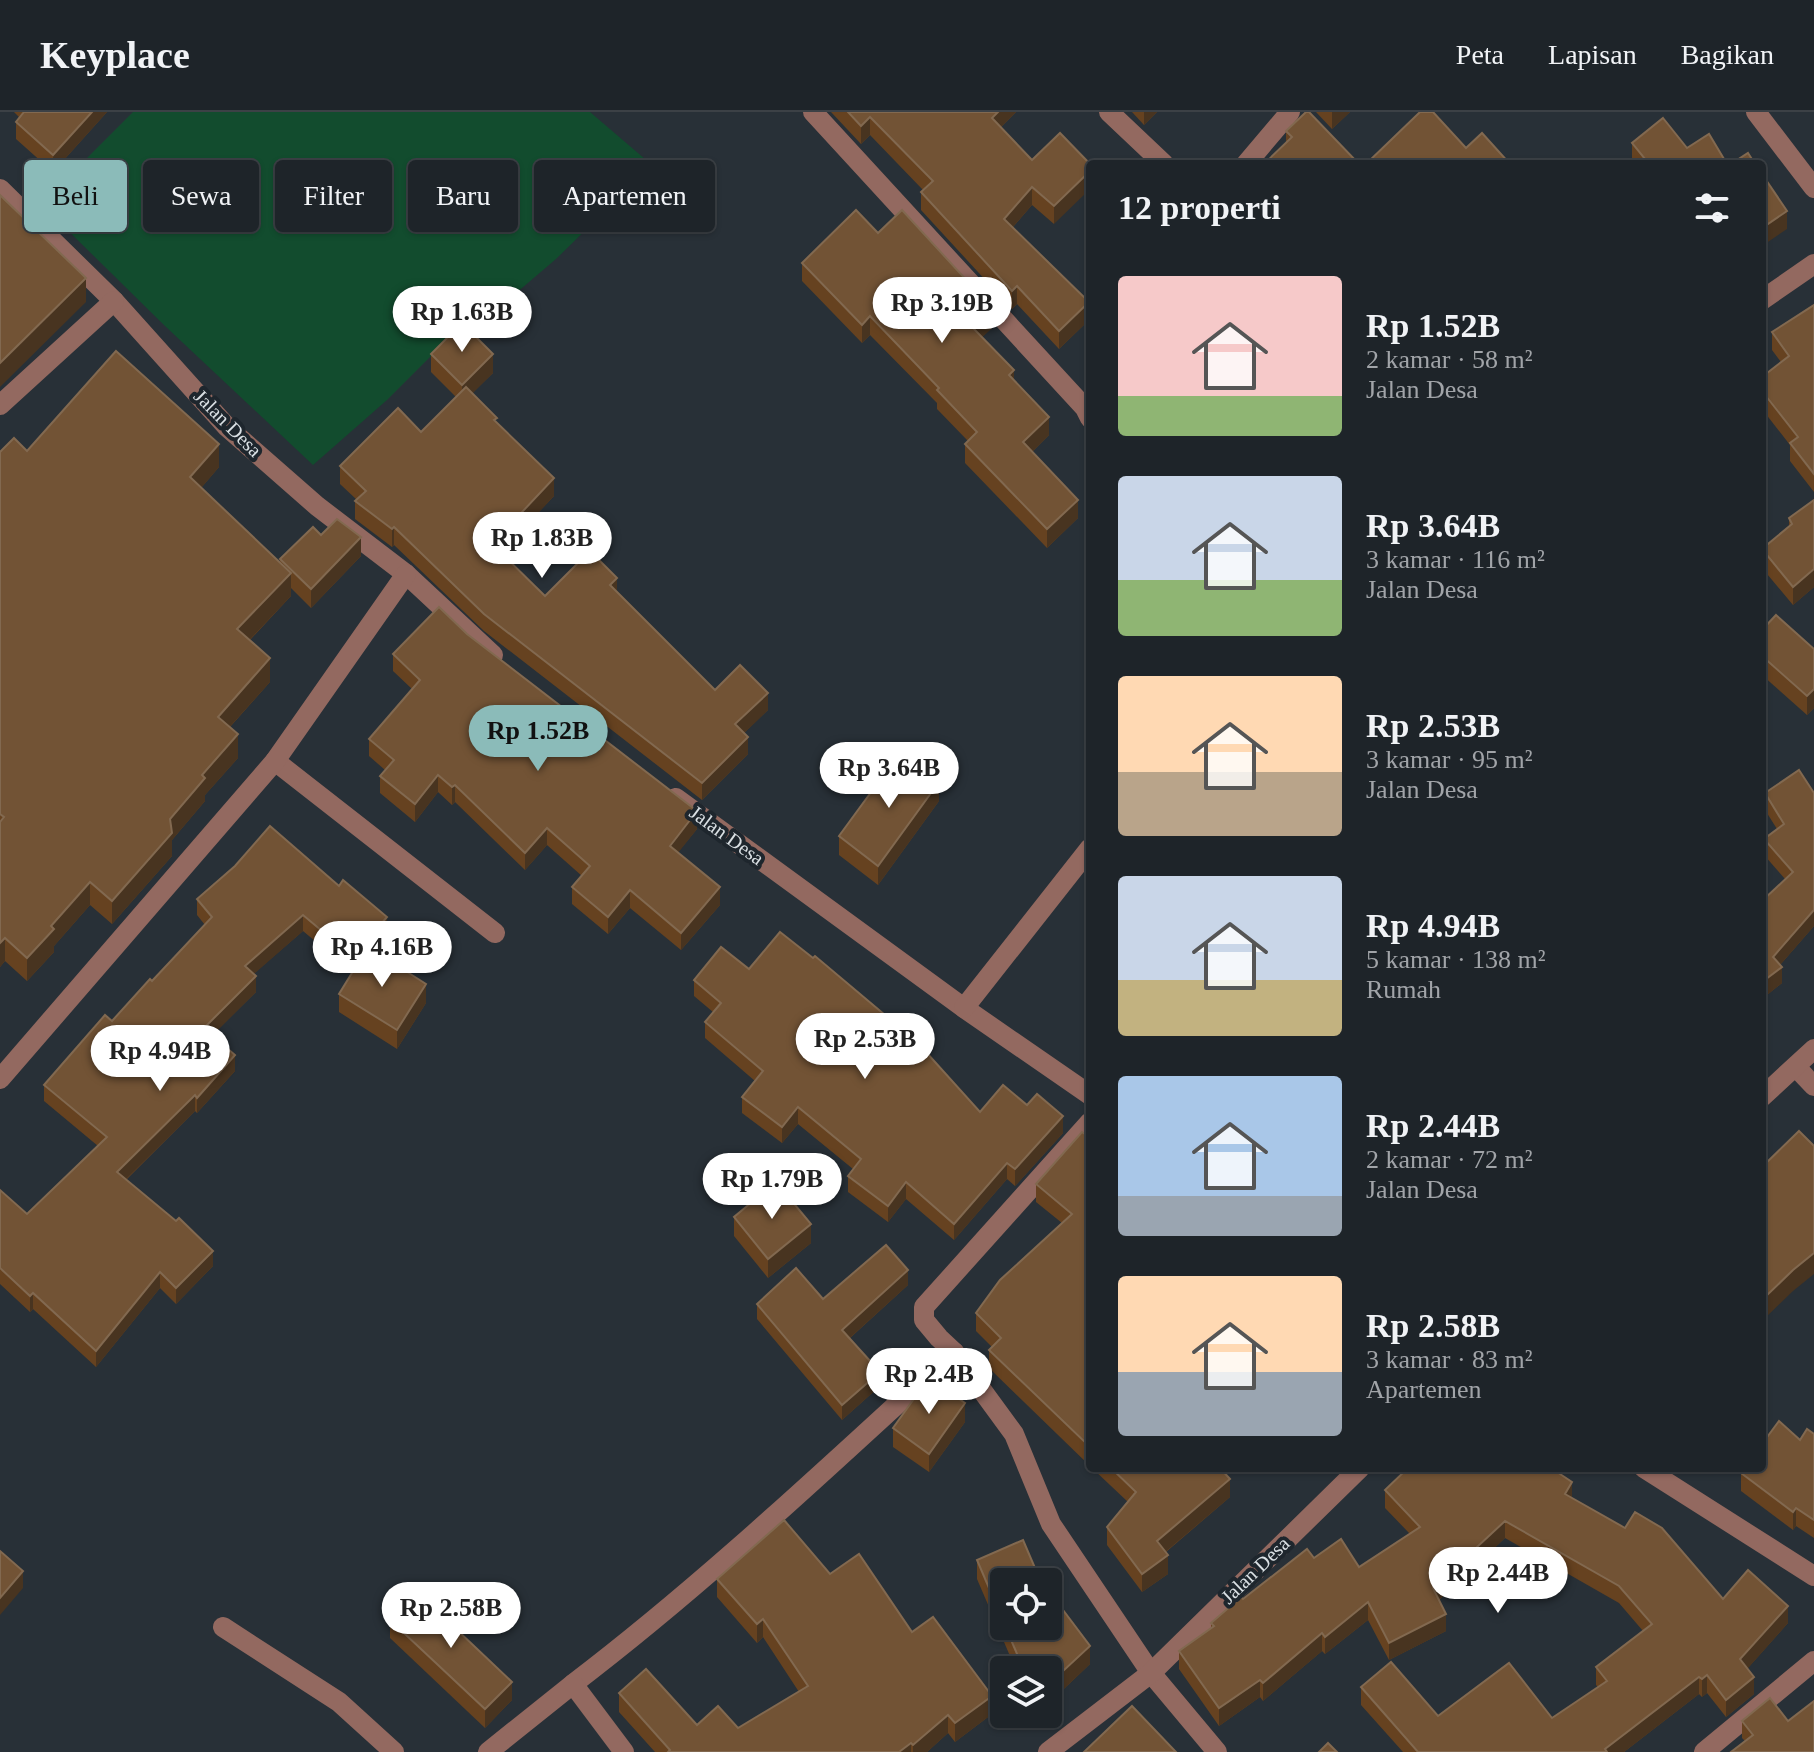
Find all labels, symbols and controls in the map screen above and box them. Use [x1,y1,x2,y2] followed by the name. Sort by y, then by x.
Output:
[40,34,190,76] text: Keyplace
[1456,39,1504,70] text: Peta
[1548,39,1637,70] text: Lapisan
[1681,39,1774,70] text: Bagikan
[24,160,127,232] chip: Beli
[143,160,259,232] chip: Sewa
[275,160,392,232] chip: Filter
[408,160,518,232] chip: Baru
[534,160,715,232] chip: Apartemen
[1690,186,1734,230] icon: filters
[1118,189,1281,226] text: 12 properti
[859,277,1025,345] pin: Rp 3.19B
[379,286,545,354] pin: Rp 1.63B
[891,288,993,317] text: Rp 3.19B
[411,297,513,326] text: Rp 1.63B
[1366,307,1500,344] text: Rp 1.52B
[1182,308,1278,404] icon: home
[1366,345,1533,374] text: 2 kamar · 58 m²
[1366,375,1478,404] text: Jalan Desa
[190,385,266,461] street label: Jalan Desa
[1366,507,1500,544] text: Rp 3.64B
[1182,508,1278,604] icon: home
[459,512,625,580] pin: Rp 1.83B
[491,523,593,552] text: Rp 1.83B
[1366,545,1545,574] text: 3 kamar · 116 m²
[1366,575,1478,604] text: Jalan Desa
[455,705,621,773] pin: Rp 1.52B
[1366,707,1500,744] text: Rp 2.53B
[1182,708,1278,804] icon: home
[487,716,589,745] text: Rp 1.52B
[806,742,972,810] pin: Rp 3.64B
[1366,745,1533,774] text: 3 kamar · 95 m²
[838,753,940,782] text: Rp 3.64B
[1366,775,1478,804] text: Jalan Desa
[686,801,768,869] street label: Jalan Desa
[1366,907,1500,944] text: Rp 4.94B
[1182,908,1278,1004] icon: home
[299,921,465,989] pin: Rp 4.16B
[331,932,433,961] text: Rp 4.16B
[1366,945,1546,974] text: 5 kamar · 138 m²
[1366,975,1441,1004] text: Rumah
[782,1013,948,1081] pin: Rp 2.53B
[814,1024,916,1053] text: Rp 2.53B
[77,1025,243,1093] pin: Rp 4.94B
[109,1036,211,1065] text: Rp 4.94B
[1366,1107,1500,1144] text: Rp 2.44B
[1182,1108,1278,1204] icon: home
[1366,1145,1533,1174] text: 2 kamar · 72 m²
[689,1153,855,1221] pin: Rp 1.79B
[721,1164,823,1193] text: Rp 1.79B
[1366,1175,1478,1204] text: Jalan Desa
[1366,1307,1500,1344] text: Rp 2.58B
[1182,1308,1278,1404] icon: home
[1366,1345,1533,1374] text: 3 kamar · 83 m²
[855,1348,1003,1416] pin: Rp 2.4B
[884,1359,974,1388] text: Rp 2.4B
[1366,1375,1482,1404] text: Apartemen
[1216,1532,1294,1608] street label: Jalan Desa
[1415,1547,1581,1615] pin: Rp 2.44B
[1447,1558,1549,1587] text: Rp 2.44B
[990,1568,1062,1728] map controls
[990,1568,1062,1640] button: locate
[368,1582,534,1650] pin: Rp 2.58B
[400,1593,502,1622] text: Rp 2.58B
[990,1656,1062,1728] button: layers

